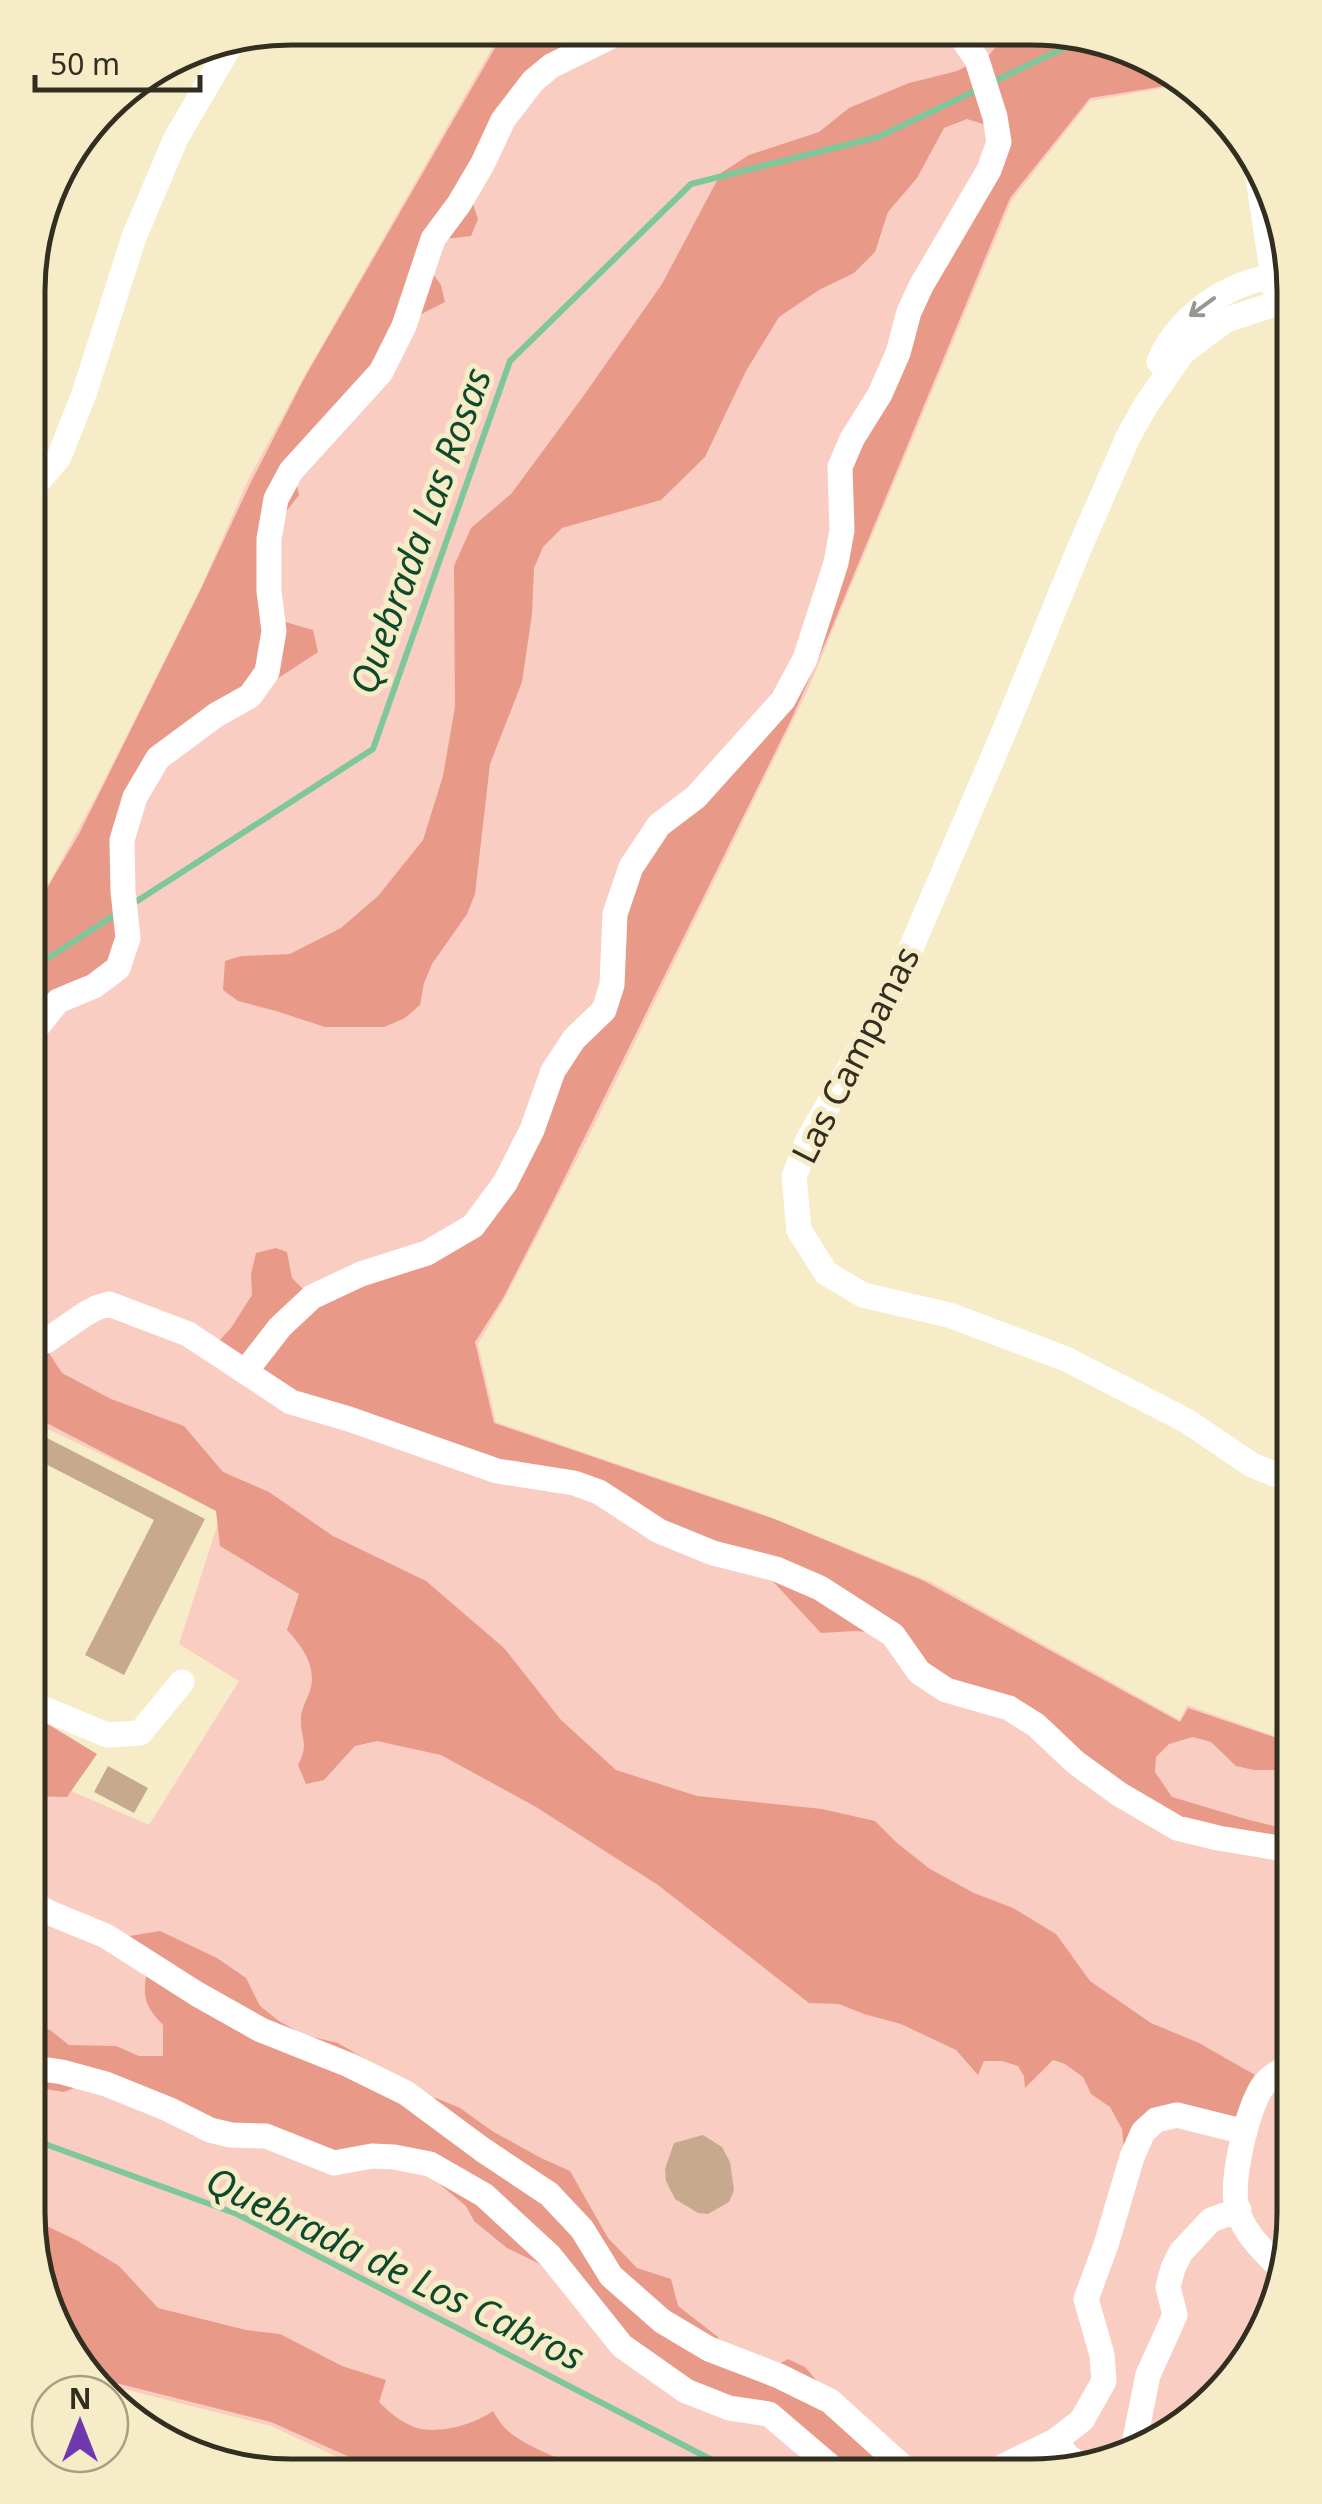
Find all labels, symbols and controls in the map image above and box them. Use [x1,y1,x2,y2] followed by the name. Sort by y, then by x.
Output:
[35,30,200,92] scale bar
[50,43,120,84] text: 50 m
[1189,297,1216,318] one-way arrow
[336,360,502,701] water label: Quebrada Las Rosas
[780,938,930,1171] street label: Las Campanas
[198,2153,594,2381] water label: Quebrada de Los Cabros
[30,2374,130,2474] north arrow
[69,2379,91,2417] text: N

